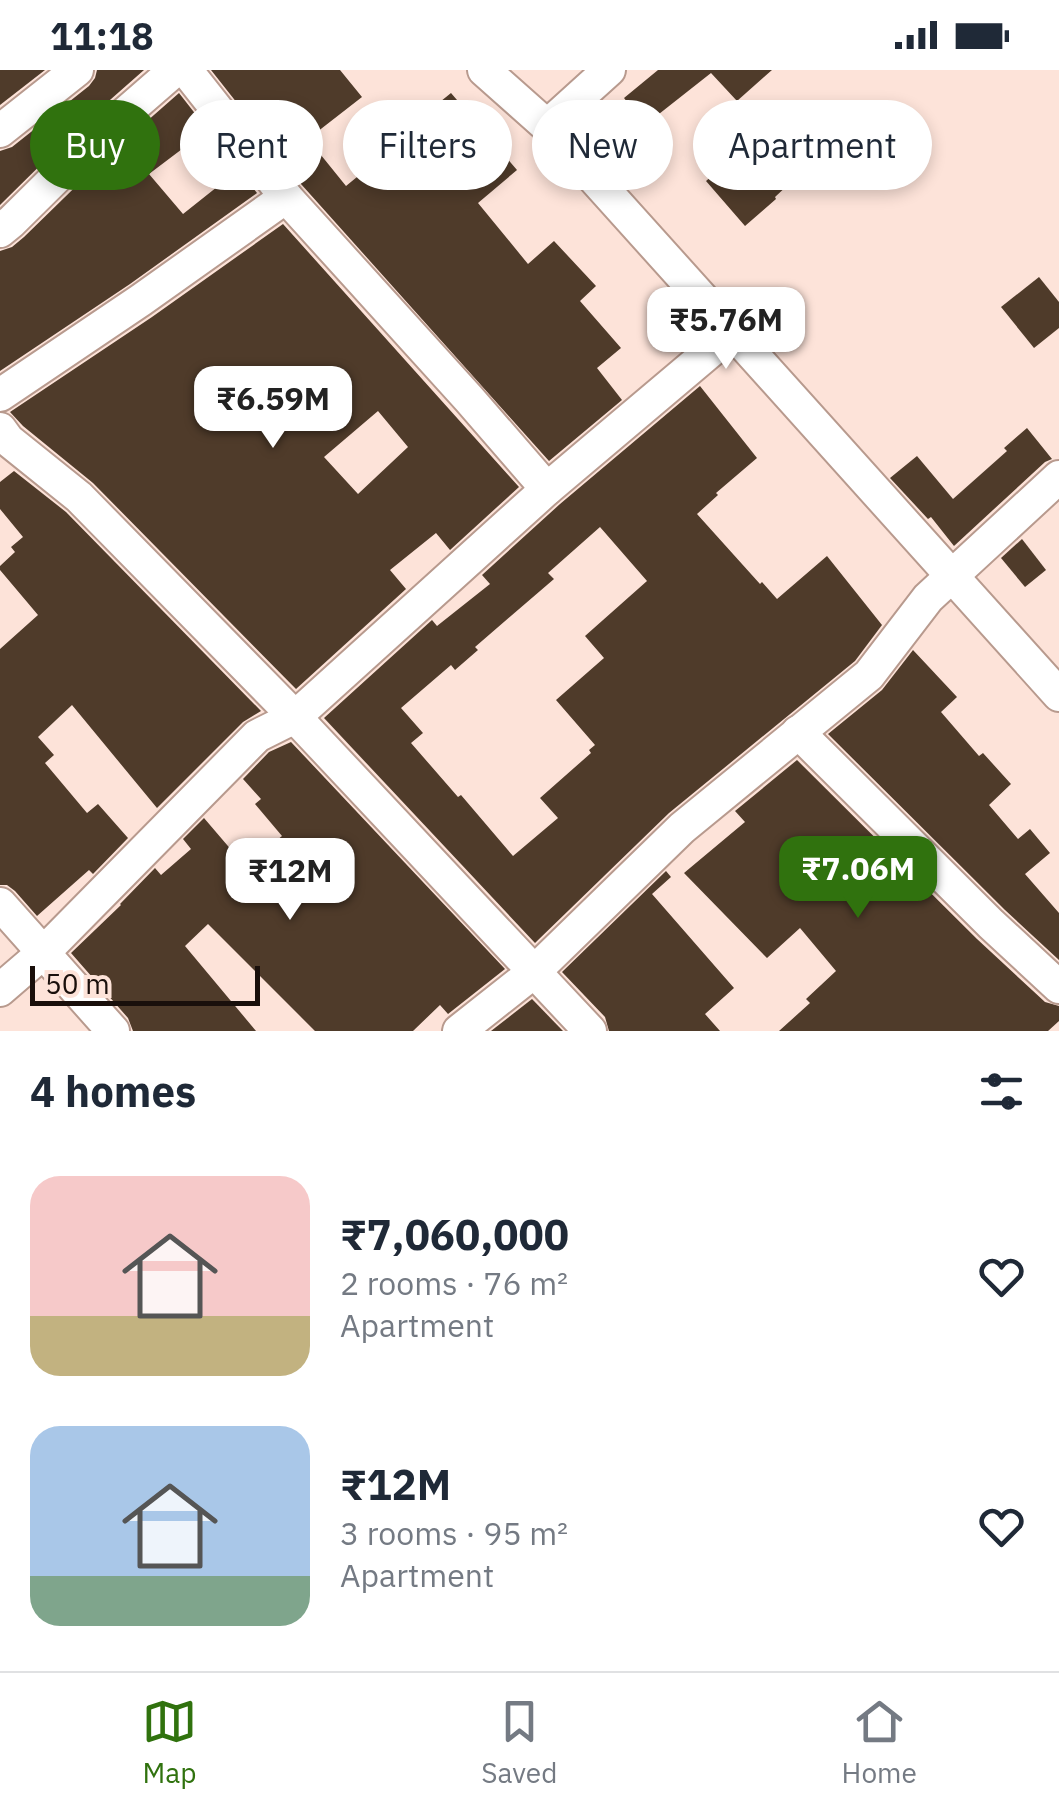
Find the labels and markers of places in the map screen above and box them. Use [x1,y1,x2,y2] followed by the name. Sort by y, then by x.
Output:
[645,287,807,372] pin: ₹5.76M
[192,366,354,451] pin: ₹6.59M
[777,836,939,921] pin: ₹7.06M
[231,838,349,923] pin: ₹12M

